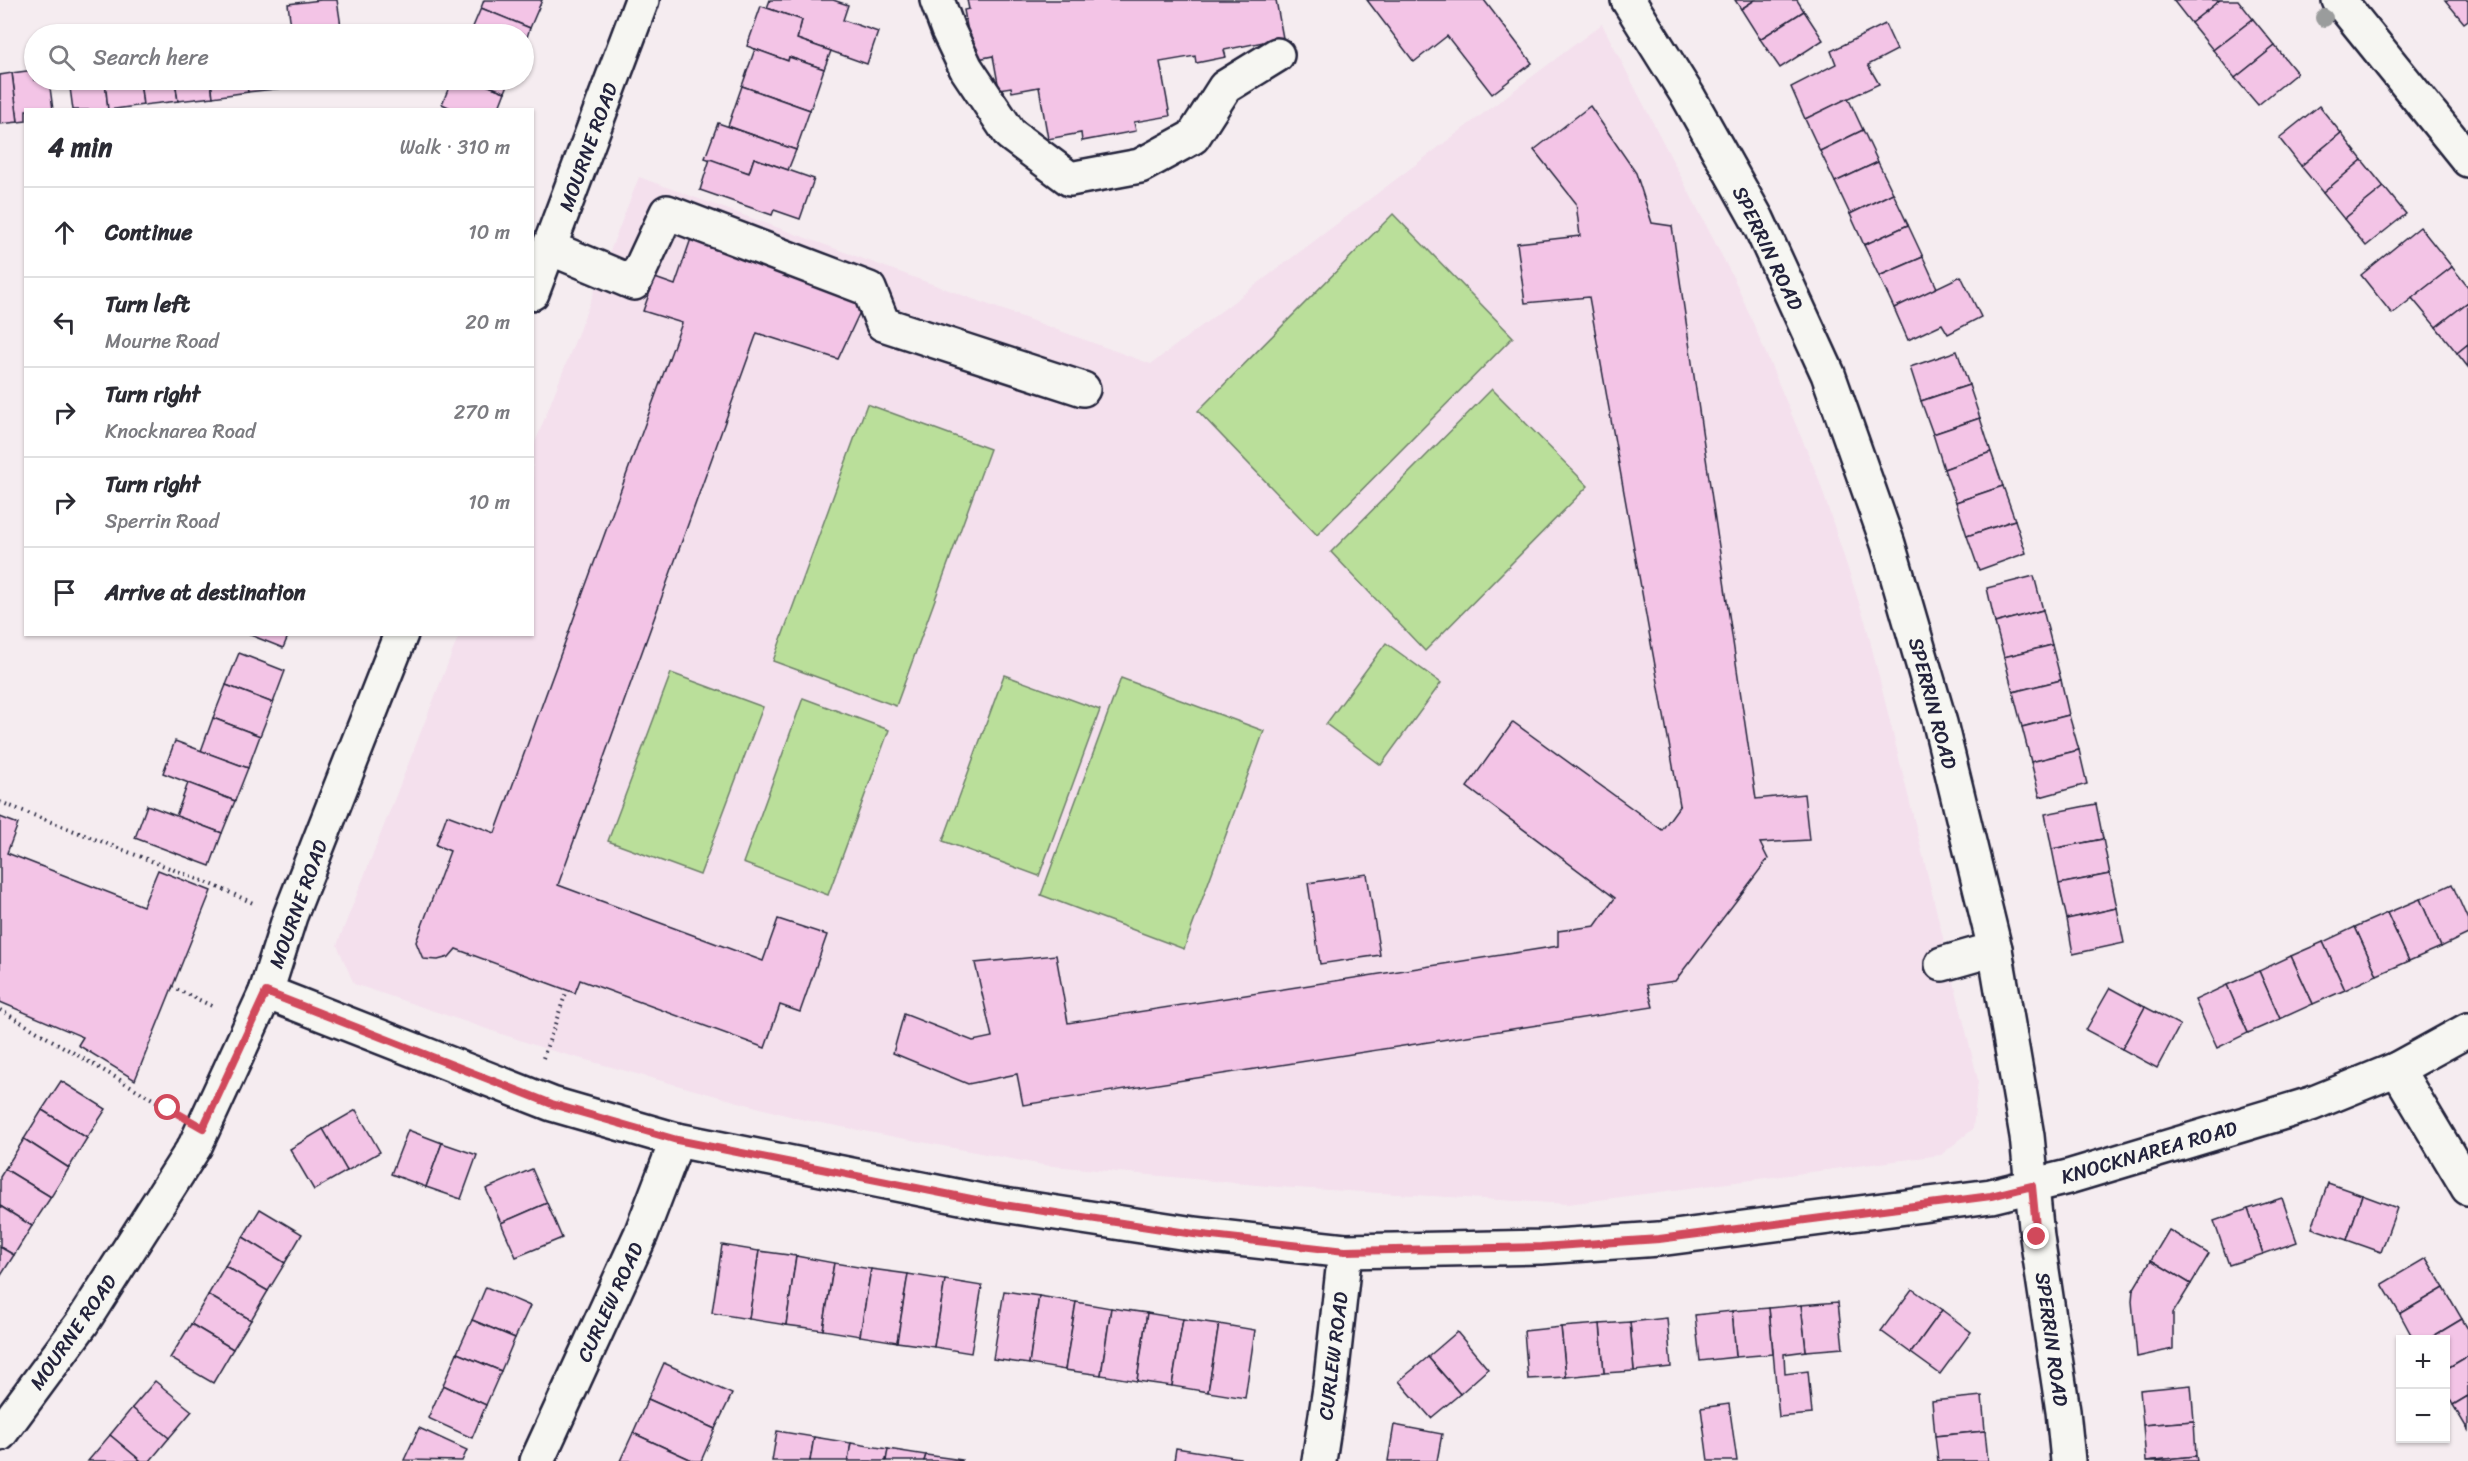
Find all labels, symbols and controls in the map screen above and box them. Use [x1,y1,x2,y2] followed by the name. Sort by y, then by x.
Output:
[24,24,534,90] search box
[93,38,209,77] text: Search here
[45,41,78,74] icon: search
[549,78,628,217] street label: MOURNE ROAD
[48,124,112,170] text: 4 min
[400,130,510,165] text: Walk · 310 m
[1722,180,1813,317] street label: SPERRIN ROAD
[105,213,193,252] text: Continue
[468,215,510,250] text: 10 m
[48,216,81,249] icon: ahead
[105,285,190,324] text: Turn left
[465,305,510,340] text: 20 m
[48,306,81,339] icon: left
[105,324,219,359] text: Mourne Road
[105,375,200,414] text: Turn right
[454,395,510,430] text: 270 m
[48,396,81,429] icon: right
[105,414,255,449] text: Knocknarea Road
[105,465,200,504] text: Turn right
[468,485,510,520] text: 10 m
[48,486,81,519] icon: right
[105,504,219,539] text: Sperrin Road
[105,573,306,612] text: Arrive at destination
[48,576,81,609] icon: arrive
[1898,633,1967,773] street label: SPERRIN ROAD
[259,835,338,974] street label: MOURNE ROAD
[154,1094,180,1120] route start
[2057,1111,2241,1194] street label: KNOCKNAREA ROAD
[2023,1223,2049,1249] route end
[567,1236,654,1368] street label: CURLEW ROAD
[20,1267,126,1398] street label: MOURNE ROAD
[2025,1270,2078,1408] street label: SPERRIN ROAD
[1308,1290,1359,1422] street label: CURLEW ROAD
[2396,1335,2450,1443] map controls
[2396,1335,2450,1389] button: +
[2396,1389,2450,1443] button: −

